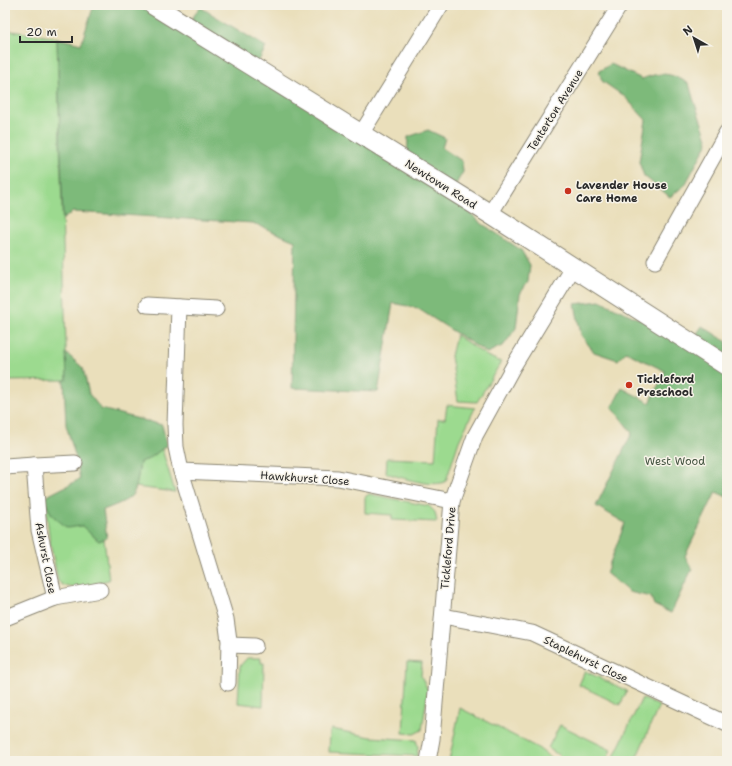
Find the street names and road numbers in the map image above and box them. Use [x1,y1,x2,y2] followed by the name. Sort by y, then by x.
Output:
[524,66,587,154] street label: Tenterton Avenue
[402,156,480,213] street label: Newtown Road
[260,468,350,489] street label: Hawkhurst Close
[437,506,460,590] street label: Tickleford Drive
[31,521,60,595] street label: Ashurst Close
[541,632,631,686] street label: Staplehurst Close

